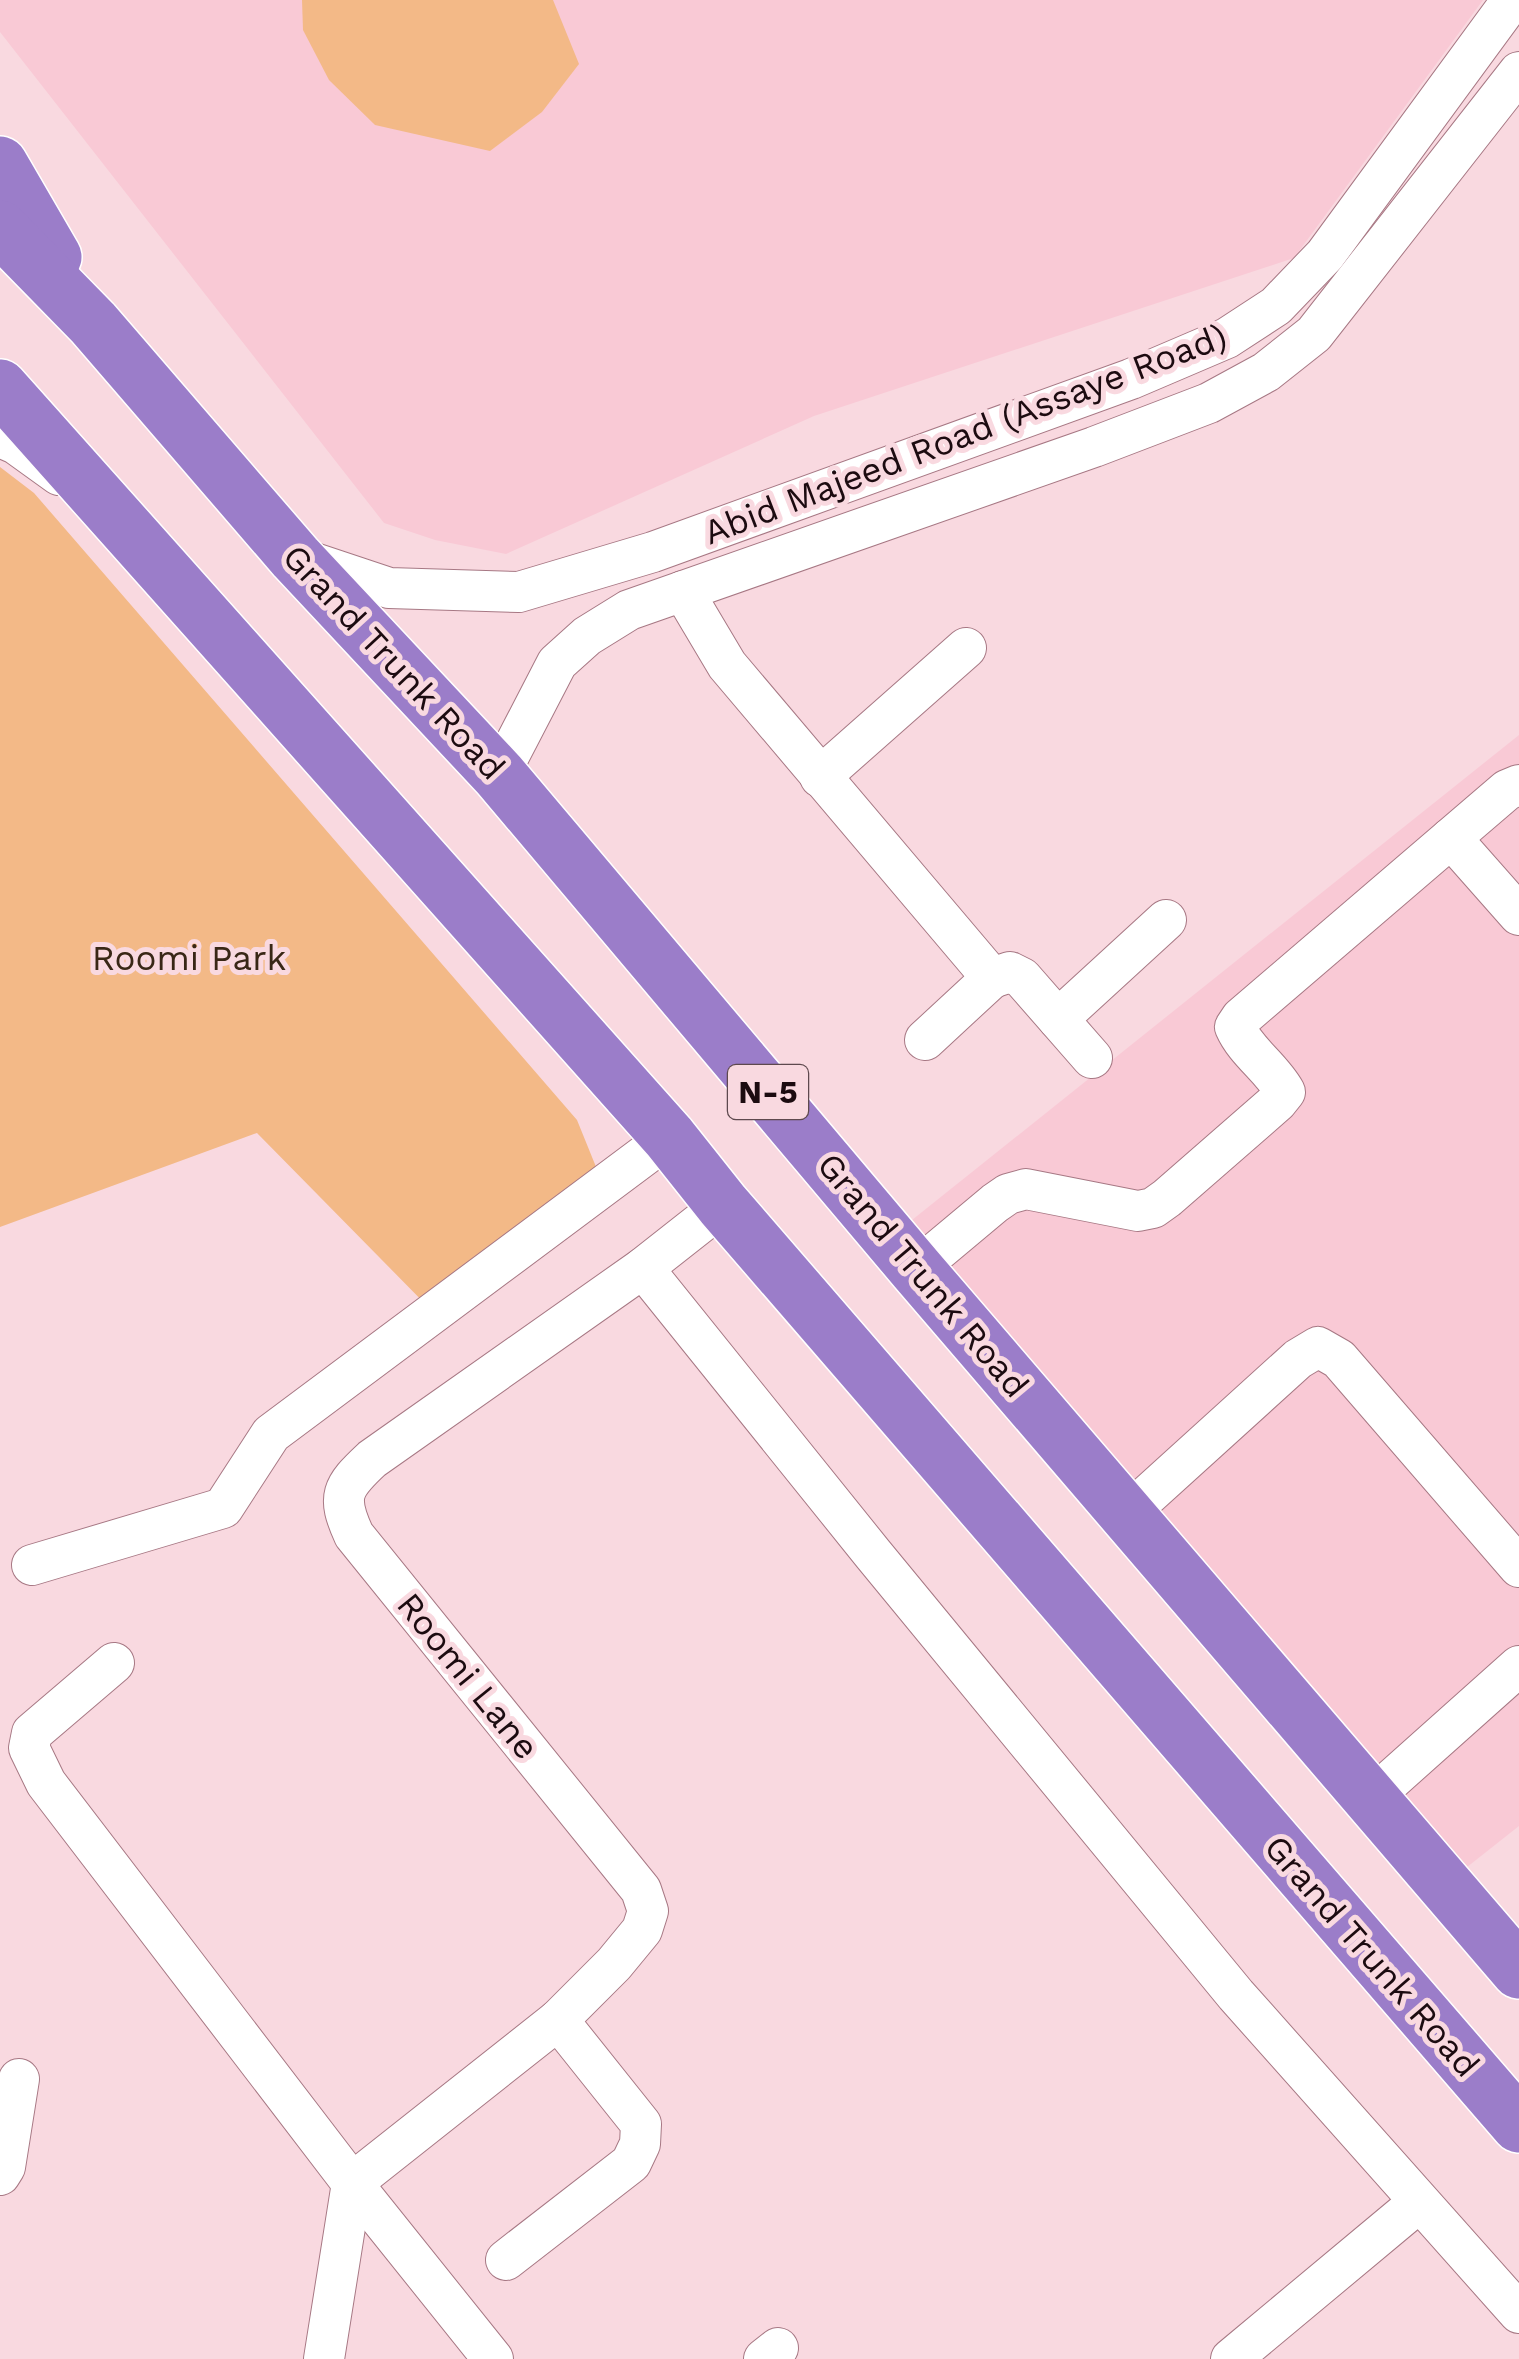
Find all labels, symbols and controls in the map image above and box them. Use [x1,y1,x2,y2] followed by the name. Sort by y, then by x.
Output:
[698,315,1232,553] street label: Abid Majeed Road (Assaye Road)
[274,536,514,788] street label: Grand Trunk Road
[92,937,286,979] park label: Roomi Park
[728,1065,808,1119] road number: N-5
[808,1144,1038,1406] street label: Grand Trunk Road
[388,1584,548,1768] street label: Roomi Lane
[1256,1827,1488,2085] street label: Grand Trunk Road

